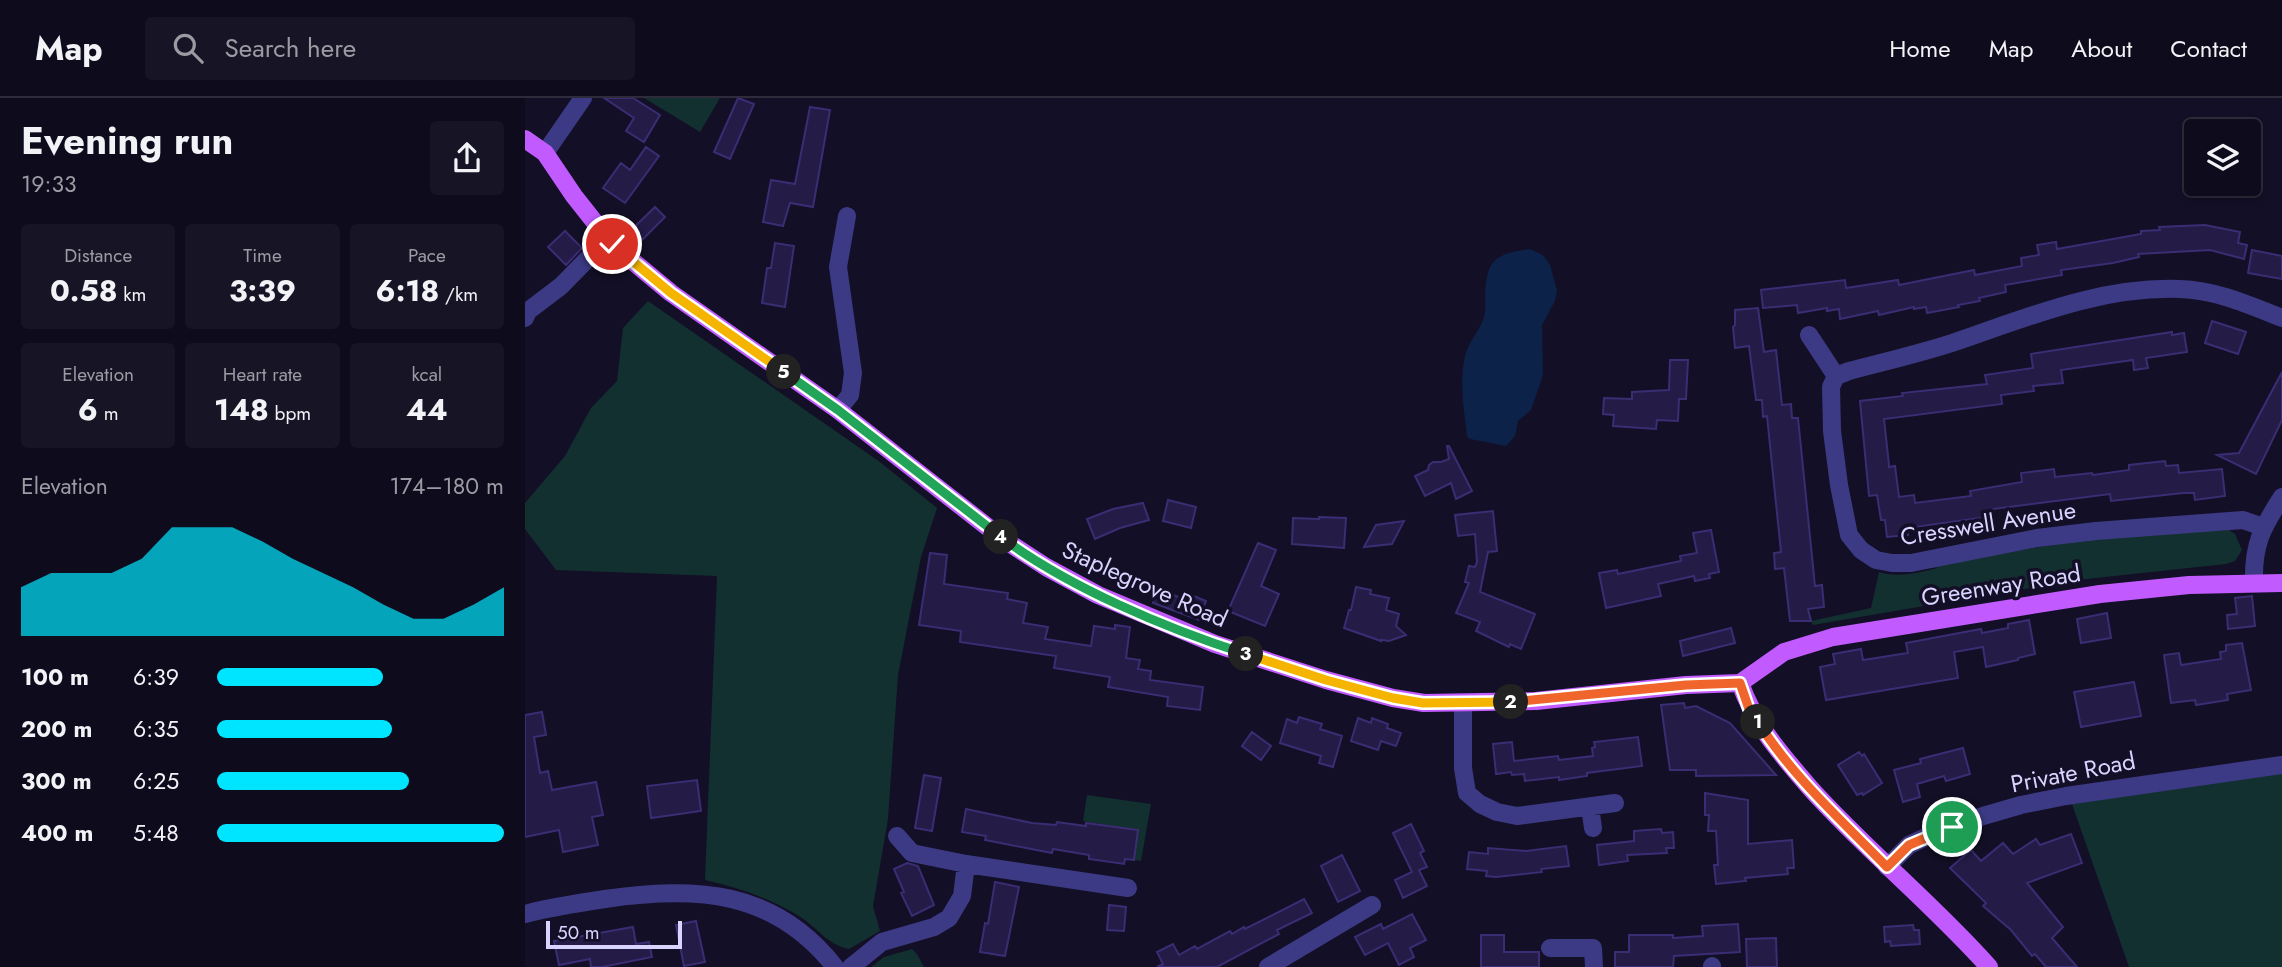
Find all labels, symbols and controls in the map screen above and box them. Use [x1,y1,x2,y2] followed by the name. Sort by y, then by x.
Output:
[145,17,635,80] search box
[35,25,103,72] text: Map
[169,29,207,67] icon: search
[225,29,356,67] text: Search here
[1889,31,1951,66] text: Home
[1989,31,2033,66] text: Map
[2071,31,2132,66] text: About
[2170,31,2247,66] text: Contact
[21,113,233,168] text: Evening run
[2184,119,2261,196] map controls
[2184,119,2261,196] button: layers
[430,121,504,195] button: share
[21,167,77,201] text: 19:33
[582,214,642,274] pin
[593,225,631,263] icon: check
[64,242,132,269] text: Distance
[243,242,282,269] text: Time
[408,242,446,269] text: Pace
[50,269,118,312] text: 0.58
[229,269,296,312] text: 3:39
[376,269,439,312] text: 6:18
[118,281,146,308] text: km
[439,281,478,308] text: /km
[767,354,801,390] pin: 5
[777,358,790,385] text: 5
[62,361,134,388] text: Elevation
[223,361,302,388] text: Heart rate
[411,361,442,388] text: kcal
[78,388,98,431] text: 6
[214,388,269,431] text: 148
[406,388,448,431] text: 44
[98,400,118,427] text: m
[269,400,311,427] text: bpm
[21,469,108,503] text: Elevation
[390,469,504,503] text: 174–180 m
[1898,492,2078,554] street label: Cresswell Avenue
[983,520,1019,555] pin: 4
[994,523,1007,550] text: 4
[1057,532,1233,636] street label: Staplegrove Road
[1919,555,2083,615] street label: Greenway Road
[1229,636,1263,672] pin: 3
[1240,640,1251,667] text: 3
[21,660,89,694] text: 100 m
[133,660,179,694] text: 6:39
[1493,684,1529,720] pin: 2
[1504,688,1517,715] text: 2
[1741,704,1775,740] pin: 1
[1753,708,1762,735] text: 1
[21,712,92,746] text: 200 m
[133,712,179,746] text: 6:35
[2008,743,2138,801] street label: Private Road
[21,764,92,798] text: 300 m
[133,764,179,798] text: 6:25
[1922,797,1982,857] pin
[1933,808,1971,846] icon: arrive
[21,816,93,850] text: 400 m
[133,816,179,850] text: 5:48
[546,918,683,950] scale bar
[557,919,600,946] text: 50 m

